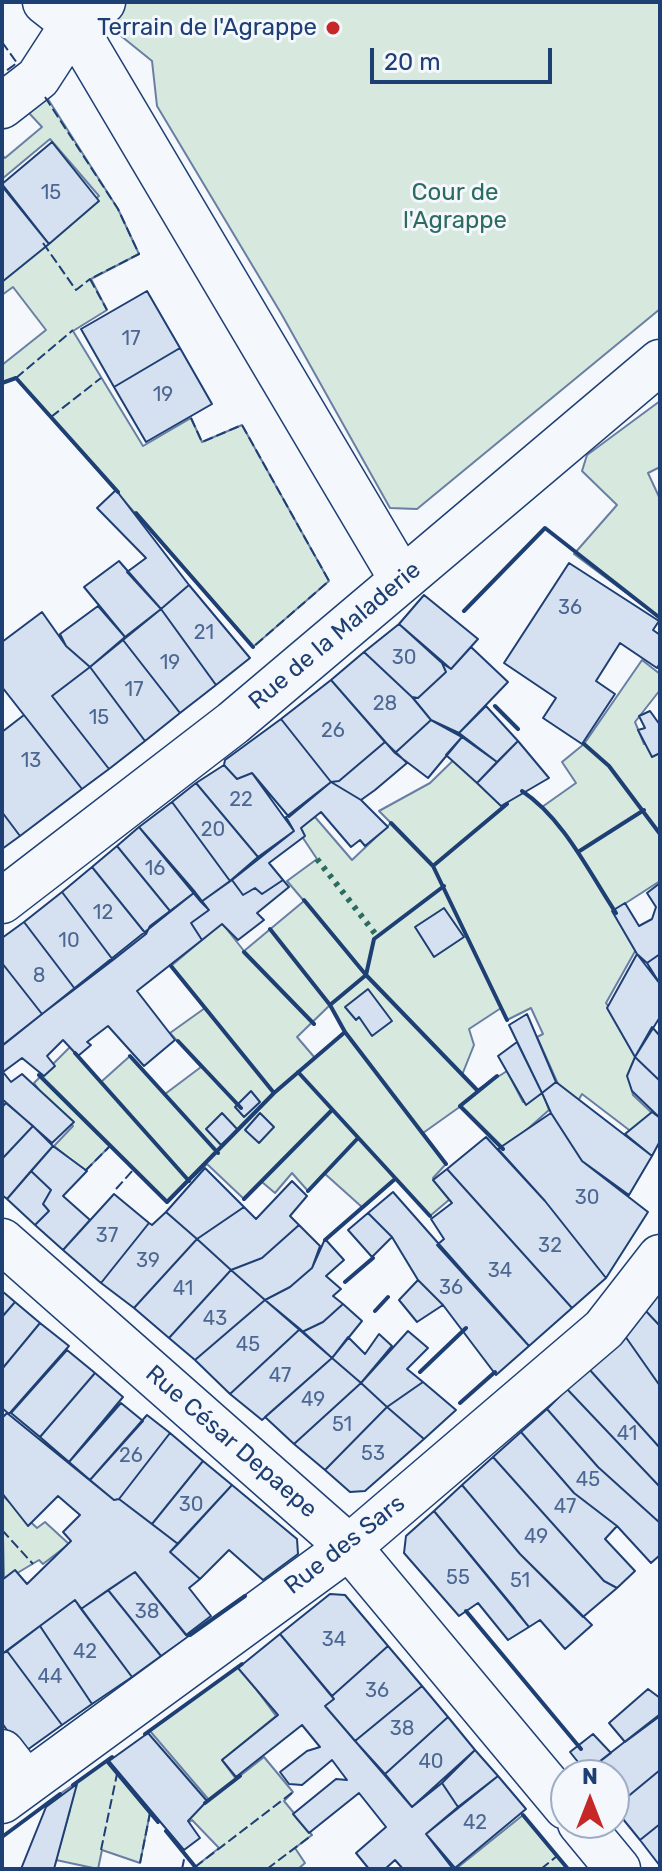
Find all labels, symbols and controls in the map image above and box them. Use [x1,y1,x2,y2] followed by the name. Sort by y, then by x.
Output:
[97,14,317,42] place label: Terrain de l'Agrappe
[324,19,342,37] marker: Terrain de l'Agrappe
[374,32,556,82] scale bar
[384,48,441,76] text: 20 m
[403,179,507,235] park label: Cour de l'Agrappe
[41,181,61,205] house number: 15
[122,327,140,351] house number: 17
[153,383,173,407] house number: 19
[243,556,427,716] street label: Rue de la Maladerie
[558,596,582,620] house number: 36
[194,621,214,645] house number: 21
[392,646,416,670] house number: 30
[160,651,180,675] house number: 19
[125,678,143,702] house number: 17
[373,692,397,716] house number: 28
[89,706,109,730] house number: 15
[321,719,345,743] house number: 26
[21,749,41,773] house number: 13
[229,788,253,812] house number: 22
[201,818,225,842] house number: 20
[145,857,165,881] house number: 16
[93,901,113,925] house number: 12
[58,929,80,953] house number: 10
[33,964,45,988] house number: 8
[575,1186,599,1210] house number: 30
[96,1224,118,1248] house number: 37
[538,1234,562,1258] house number: 32
[136,1249,160,1273] house number: 39
[488,1259,512,1283] house number: 34
[439,1276,463,1300] house number: 36
[173,1277,193,1301] house number: 41
[203,1307,227,1331] house number: 43
[236,1333,260,1357] house number: 45
[139,1360,323,1524] street label: Rue César Depaepe
[269,1364,291,1388] house number: 47
[301,1388,325,1412] house number: 49
[332,1413,352,1437] house number: 51
[617,1422,637,1446] house number: 41
[361,1442,385,1466] house number: 53
[119,1444,143,1468] house number: 26
[576,1468,600,1492] house number: 45
[279,1489,411,1601] street label: Rue des Sars
[179,1493,203,1517] house number: 30
[554,1495,576,1519] house number: 47
[524,1525,548,1549] house number: 49
[446,1566,470,1590] house number: 55
[510,1569,530,1593] house number: 51
[135,1600,159,1624] house number: 38
[322,1628,346,1652] house number: 34
[73,1640,97,1664] house number: 42
[38,1665,62,1689] house number: 44
[365,1679,389,1703] house number: 36
[390,1717,414,1741] house number: 38
[418,1750,444,1774] house number: 40
[550,1759,630,1839] north arrow
[582,1763,598,1790] text: N
[463,1811,487,1835] house number: 42

